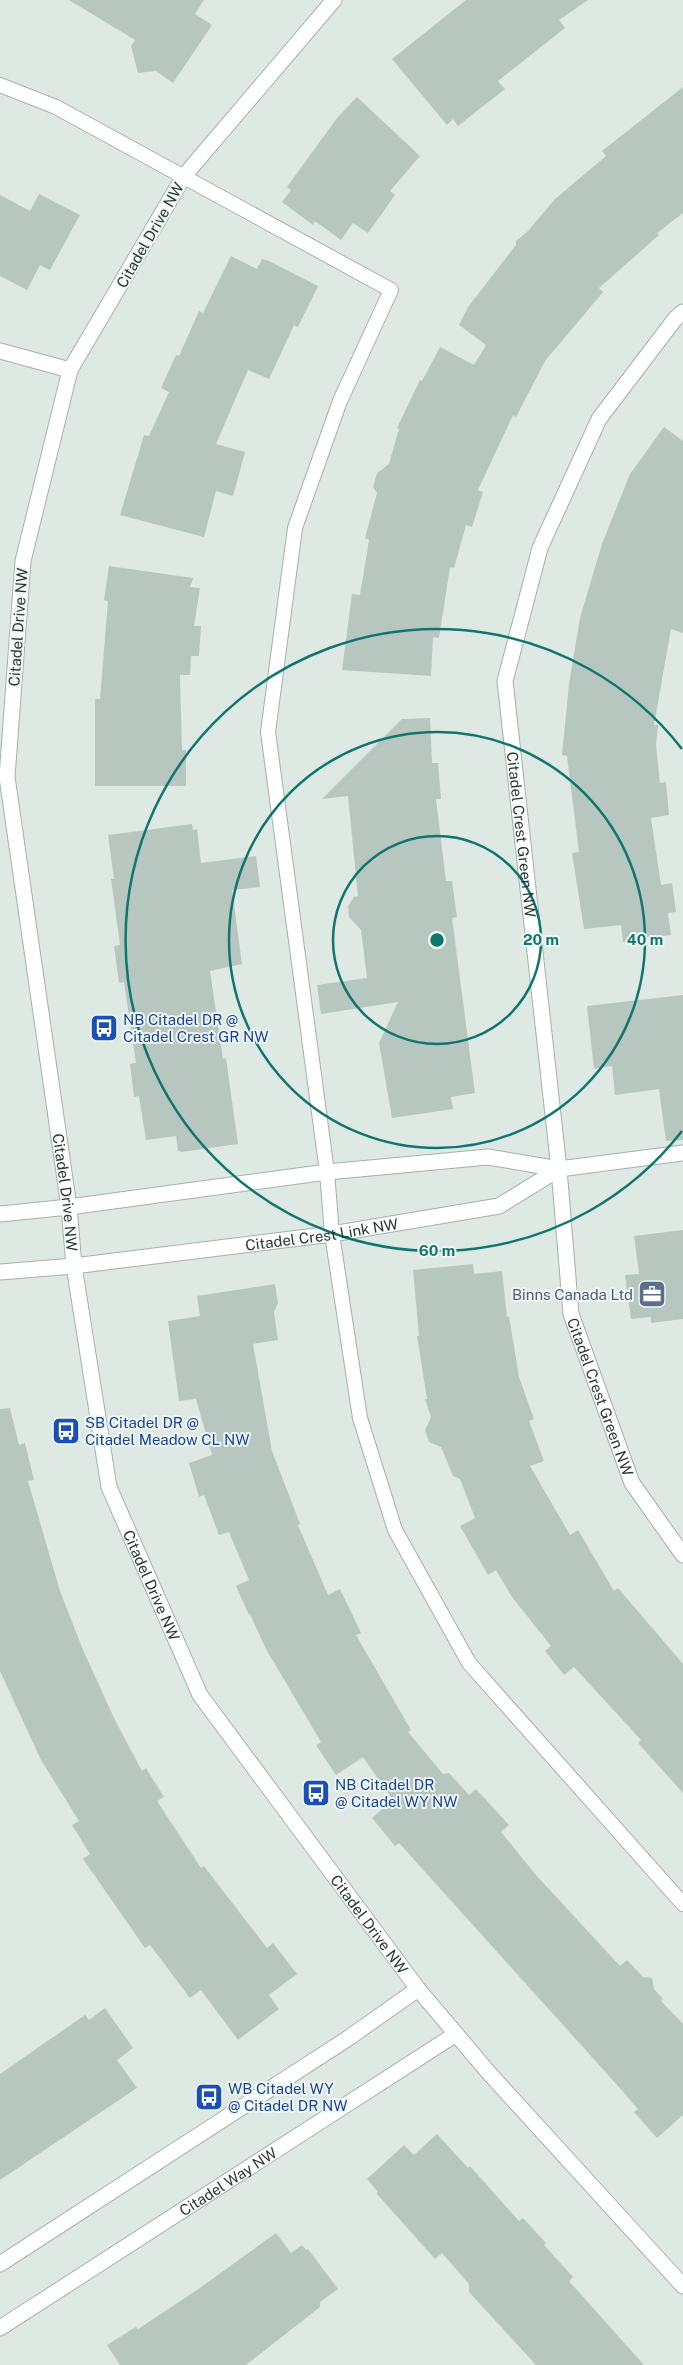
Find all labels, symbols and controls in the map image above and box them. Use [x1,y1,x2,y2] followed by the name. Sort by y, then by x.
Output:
[113,179,187,291] street label: Citadel Drive NW
[5,567,31,687] street label: Citadel Drive NW
[504,751,540,918] street label: Citadel Crest Green NW
[428,931,446,949] centre of rings
[523,931,559,948] text: 20 m
[627,931,663,948] text: 40 m
[123,1011,269,1045] place label: NB Citadel DR @ Citadel Crest GR NW
[89,1013,119,1043] bus stop icon: NB Citadel DR @ Citadel Crest GR NW
[50,1132,81,1252] street label: Citadel Drive NW
[244,1215,399,1253] street label: Citadel Crest Link NW
[419,1242,455,1259] text: 60 m
[637,1279,667,1309] office icon: Binns Canada Ltd
[512,1286,633,1303] place label: Binns Canada Ltd
[565,1315,637,1478] street label: Citadel Crest Green NW
[85,1414,250,1448] place label: SB Citadel DR @ Citadel Meadow CL NW
[51,1416,81,1446] bus stop icon: SB Citadel DR @ Citadel Meadow CL NW
[120,1527,184,1643] street label: Citadel Drive NW
[335,1776,458,1810] place label: NB Citadel DR @ Citadel WY NW
[301,1778,331,1808] bus stop icon: NB Citadel DR @ Citadel WY NW
[328,1871,412,1977] street label: Citadel Drive NW
[228,2080,348,2114] place label: WB Citadel WY @ Citadel DR NW
[194,2082,224,2112] bus stop icon: WB Citadel WY @ Citadel DR NW
[176,2144,280,2219] street label: Citadel Way NW

